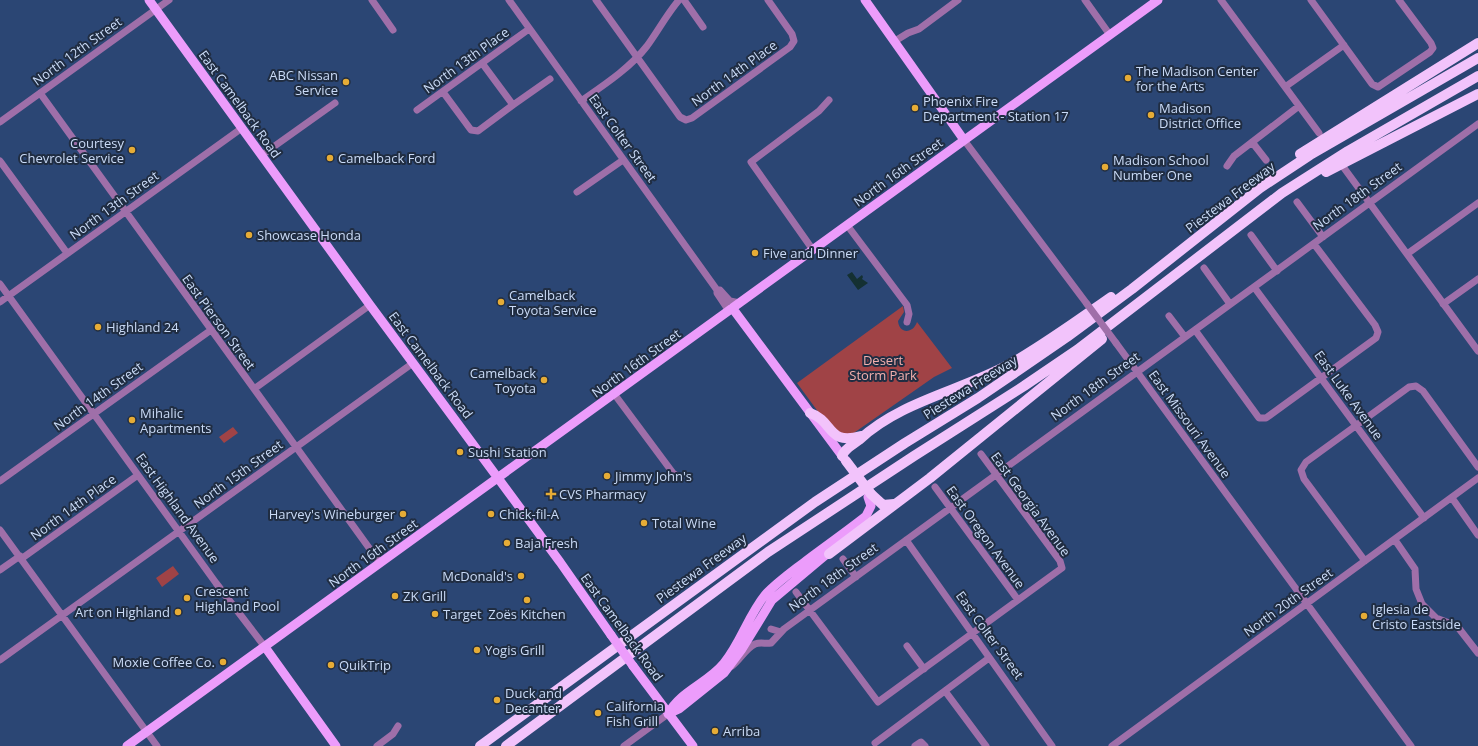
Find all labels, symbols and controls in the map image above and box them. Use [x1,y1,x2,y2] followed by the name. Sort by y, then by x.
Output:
[29,12,125,89] street label: North 12th Street
[420,23,512,97] street label: North 13th Place
[688,36,780,110] street label: North 14th Place
[195,46,285,162] street label: East Camelback Road
[1136,62,1259,95] place label: The Madison Center for the Arts
[269,66,338,99] place label: ABC Nissan Service
[1123,73,1133,83] marker: The Madison Center for the Arts
[341,77,351,87] marker: ABC Nissan Service
[585,90,661,186] street label: East Colter Street
[923,92,1069,125] place label: Phoenix Fire Department - Station 17
[1159,99,1241,132] place label: Madison District Office
[910,103,920,113] marker: Phoenix Fire Department - Station 17
[1146,110,1156,120] marker: Madison District Office
[850,133,946,210] street label: North 16th Street
[19,134,124,167] place label: Courtesy Chevrolet Service
[127,145,137,155] marker: Courtesy Chevrolet Service
[338,149,435,167] place label: Camelback Ford
[1113,151,1209,184] place label: Madison School Number One
[325,153,335,163] marker: Camelback Ford
[1182,157,1279,237] street label: Piestewa Freeway
[1309,157,1405,234] street label: North 18th Street
[1100,162,1110,172] marker: Madison School Number One
[66,166,162,243] street label: North 13th Street
[257,226,361,244] place label: Showcase Honda
[244,230,254,240] marker: Showcase Honda
[763,244,859,262] place label: Five and Dinner
[750,248,760,258] marker: Five and Dinner
[178,271,260,374] street label: East Pierson Street
[509,286,597,319] place label: Camelback Toyota Service
[496,297,506,307] marker: Camelback Toyota Service
[385,308,477,422] street label: East Camelback Road
[106,318,179,336] place label: Highland 24
[93,322,103,332] marker: Highland 24
[588,324,684,401] street label: North 16th Street
[1047,347,1143,424] street label: North 18th Street
[1311,347,1387,443] street label: East Luke Avenue
[849,351,917,384] park label: Desert Storm Park
[920,351,1021,423] street label: Piestewa Freeway
[50,357,146,434] street label: North 14th Street
[470,364,536,397] place label: Camelback Toyota
[1145,367,1235,481] street label: East Missouri Avenue
[539,375,549,385] marker: Camelback Toyota
[140,404,211,437] place label: Mihalic Apartments
[127,415,137,425] marker: Mihalic Apartments
[190,435,286,512] street label: North 15th Street
[468,443,547,461] place label: Sushi Station
[455,447,465,457] marker: Sushi Station
[987,448,1075,560] street label: East Georgia Avenue
[132,449,224,567] street label: East Highland Avenue
[613,467,692,485] place label: Jimmy John's
[27,470,119,544] street label: North 14th Place
[602,471,612,481] marker: Jimmy John's
[943,482,1029,592] street label: East Oregon Avenue
[559,485,646,503] place label: CVS Pharmacy
[546,489,556,499] marker: CVS Pharmacy
[269,505,396,523] place label: Harvey's Wineburger
[499,505,560,523] place label: Chick-fil-A
[398,509,408,519] marker: Harvey's Wineburger
[486,509,496,519] marker: Chick-fil-A
[325,514,421,591] street label: North 16th Street
[652,514,716,532] place label: Total Wine
[639,518,649,528] marker: Total Wine
[652,529,750,607] street label: Piestewa Freeway
[515,534,578,552] place label: Baja Fresh
[502,538,512,548] marker: Baja Fresh
[785,538,881,615] street label: North 18th Street
[1240,563,1336,640] street label: North 20th Street
[442,567,513,585] place label: McDonald's
[577,569,667,685] street label: East Camelback Road
[516,571,526,581] marker: McDonald's
[195,582,279,615] place label: Crescent Highland Pool
[403,587,446,605] place label: ZK Grill
[952,587,1028,683] street label: East Colter Street
[390,591,400,601] marker: ZK Grill
[182,593,192,603] marker: Crescent Highland Pool
[522,595,532,605] marker: Zoës Kitchen
[1372,600,1461,633] place label: Iglesia de Cristo Eastside
[75,603,170,621] place label: Art on Highland
[443,605,482,623] place label: Target
[488,605,566,623] place label: Zoës Kitchen
[173,607,183,617] marker: Art on Highland
[430,609,440,619] marker: Target
[1359,611,1369,621] marker: Iglesia de Cristo Eastside
[485,641,545,659] place label: Yogis Grill
[472,645,482,655] marker: Yogis Grill
[113,653,215,671] place label: Moxie Coffee Co.
[339,656,391,674] place label: QuikTrip
[218,657,228,667] marker: Moxie Coffee Co.
[326,660,336,670] marker: QuikTrip
[505,684,562,717] place label: Duck and Decanter
[492,695,502,705] marker: Duck and Decanter
[606,697,664,730] place label: California Fish Grill
[593,708,603,718] marker: California Fish Grill
[723,722,760,740] place label: Arriba
[710,726,720,736] marker: Arriba

